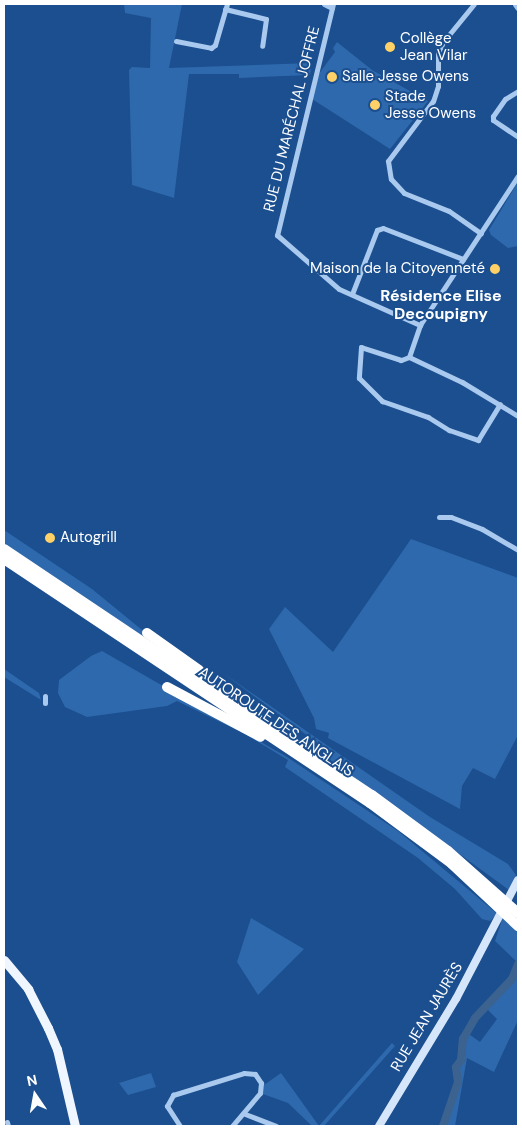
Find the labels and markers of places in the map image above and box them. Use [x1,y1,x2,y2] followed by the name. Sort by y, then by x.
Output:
[400,29,467,64] place label: Collège Jean Vilar
[384,41,396,53] marker: Collège Jean Vilar
[342,68,469,86] place label: Salle Jesse Owens
[326,71,338,83] marker: Salle Jesse Owens
[385,87,476,122] place label: Stade Jesse Owens
[369,99,381,111] marker: Stade Jesse Owens
[310,260,485,278] place label: Maison de la Citoyenneté
[489,263,501,275] marker: Maison de la Citoyenneté
[60,529,117,547] place label: Autogrill
[44,532,56,544] marker: Autogrill

